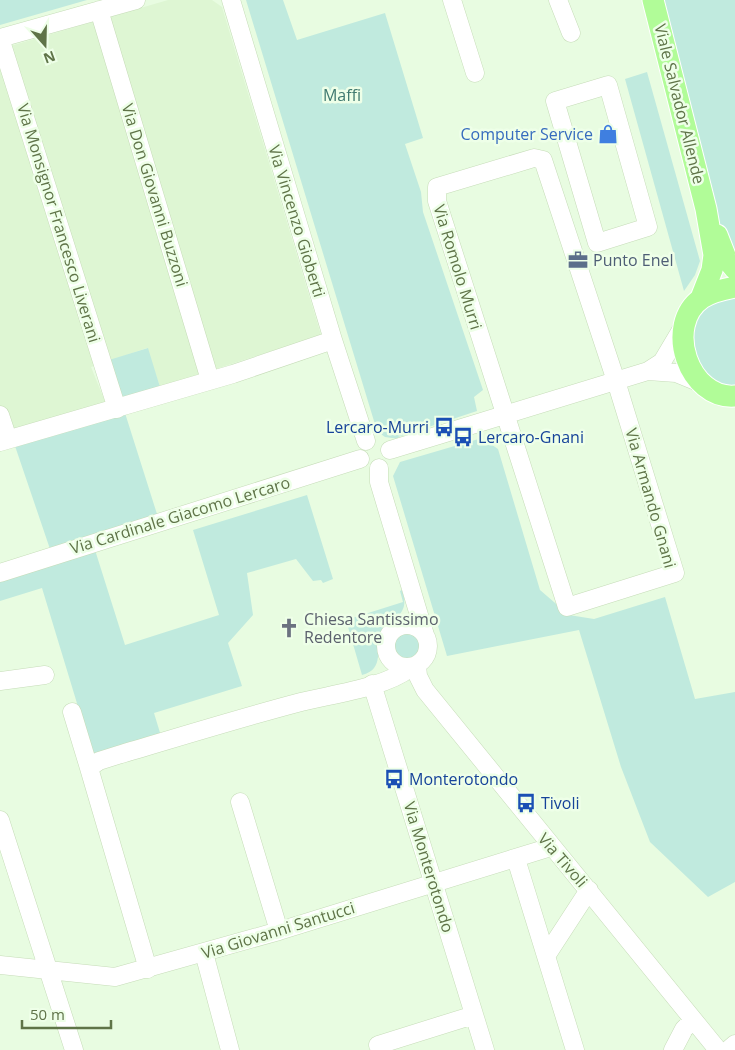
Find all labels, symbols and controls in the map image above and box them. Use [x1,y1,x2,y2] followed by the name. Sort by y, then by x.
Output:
[20,20,70,70] north arrow
[649,22,711,186] street label: Viale Salvador Allende
[41,47,58,69] text: N
[323,84,361,106] park label: Maffi
[12,101,106,345] street label: Via Monsignor Francesco Liverani
[117,101,193,289] street label: Via Don Giovanni Buzzoni
[461,123,593,145] place label: Computer Service
[597,123,619,145] shop icon: Computer Service
[263,142,331,300] street label: Via Vincenzo Gioberti
[429,202,487,332] street label: Via Romolo Murri
[567,249,589,271] office icon: Punto Enel
[593,249,673,271] place label: Punto Enel
[326,416,429,438] place label: Lercaro-Murri
[433,416,455,438] bus stop icon: Lercaro-Murri
[621,425,681,571] street label: Via Armando Gnani
[452,426,474,448] bus stop icon: Lercaro-Gnani
[478,426,584,448] place label: Lercaro-Gnani
[67,471,293,559] street label: Via Cardinale Giacomo Lercaro
[304,608,439,648] place label: Chiesa Santissimo Redentore
[278,617,300,639] church icon: Chiesa Santissimo Redentore
[383,768,405,790] bus stop icon: Monterotondo
[409,768,518,790] place label: Monterotondo
[515,792,537,814] bus stop icon: Tivoli
[541,792,580,814] place label: Tivoli
[399,799,459,935] street label: Via Monterotondo
[533,828,593,892] street label: Via Tivoli
[199,896,357,964] street label: Via Giovanni Santucci
[22,998,111,1030] scale bar
[30,1004,65,1024] text: 50 m

